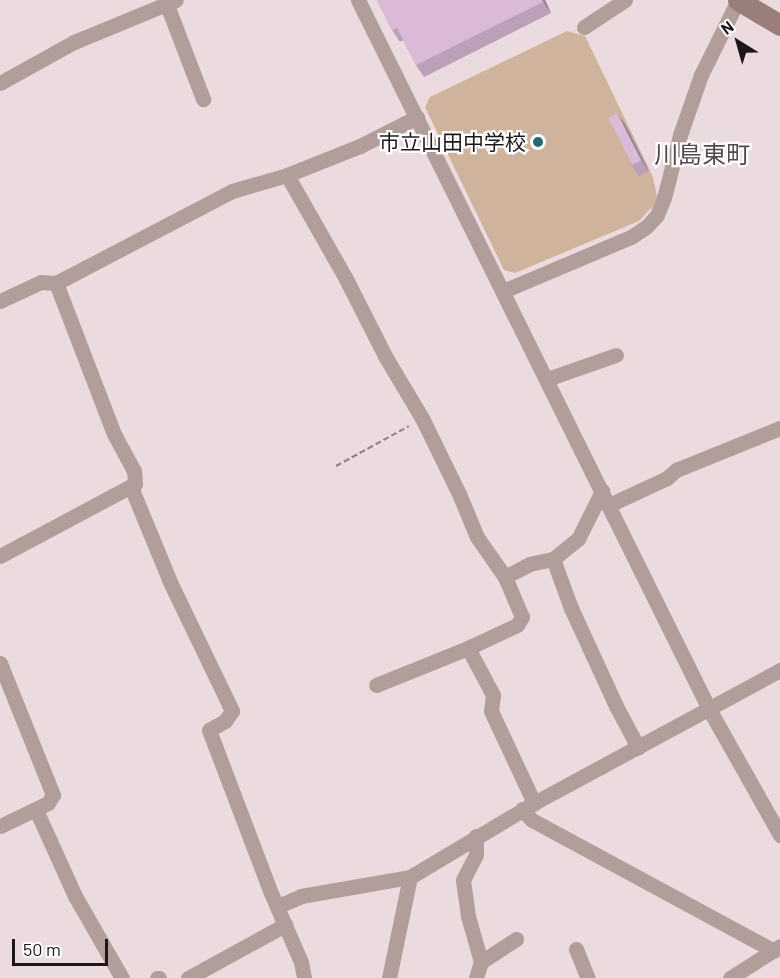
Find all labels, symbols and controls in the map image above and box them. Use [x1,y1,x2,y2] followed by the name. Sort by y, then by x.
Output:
[708,12,768,72] north arrow
[717,16,737,38] text: N
[379,129,526,155] place label: 市立山田中学校
[531,135,545,149] marker: 市立山田中学校
[654,140,750,168] district label: 川島東町
[15,927,111,965] scale bar
[23,938,61,960] text: 50 m

